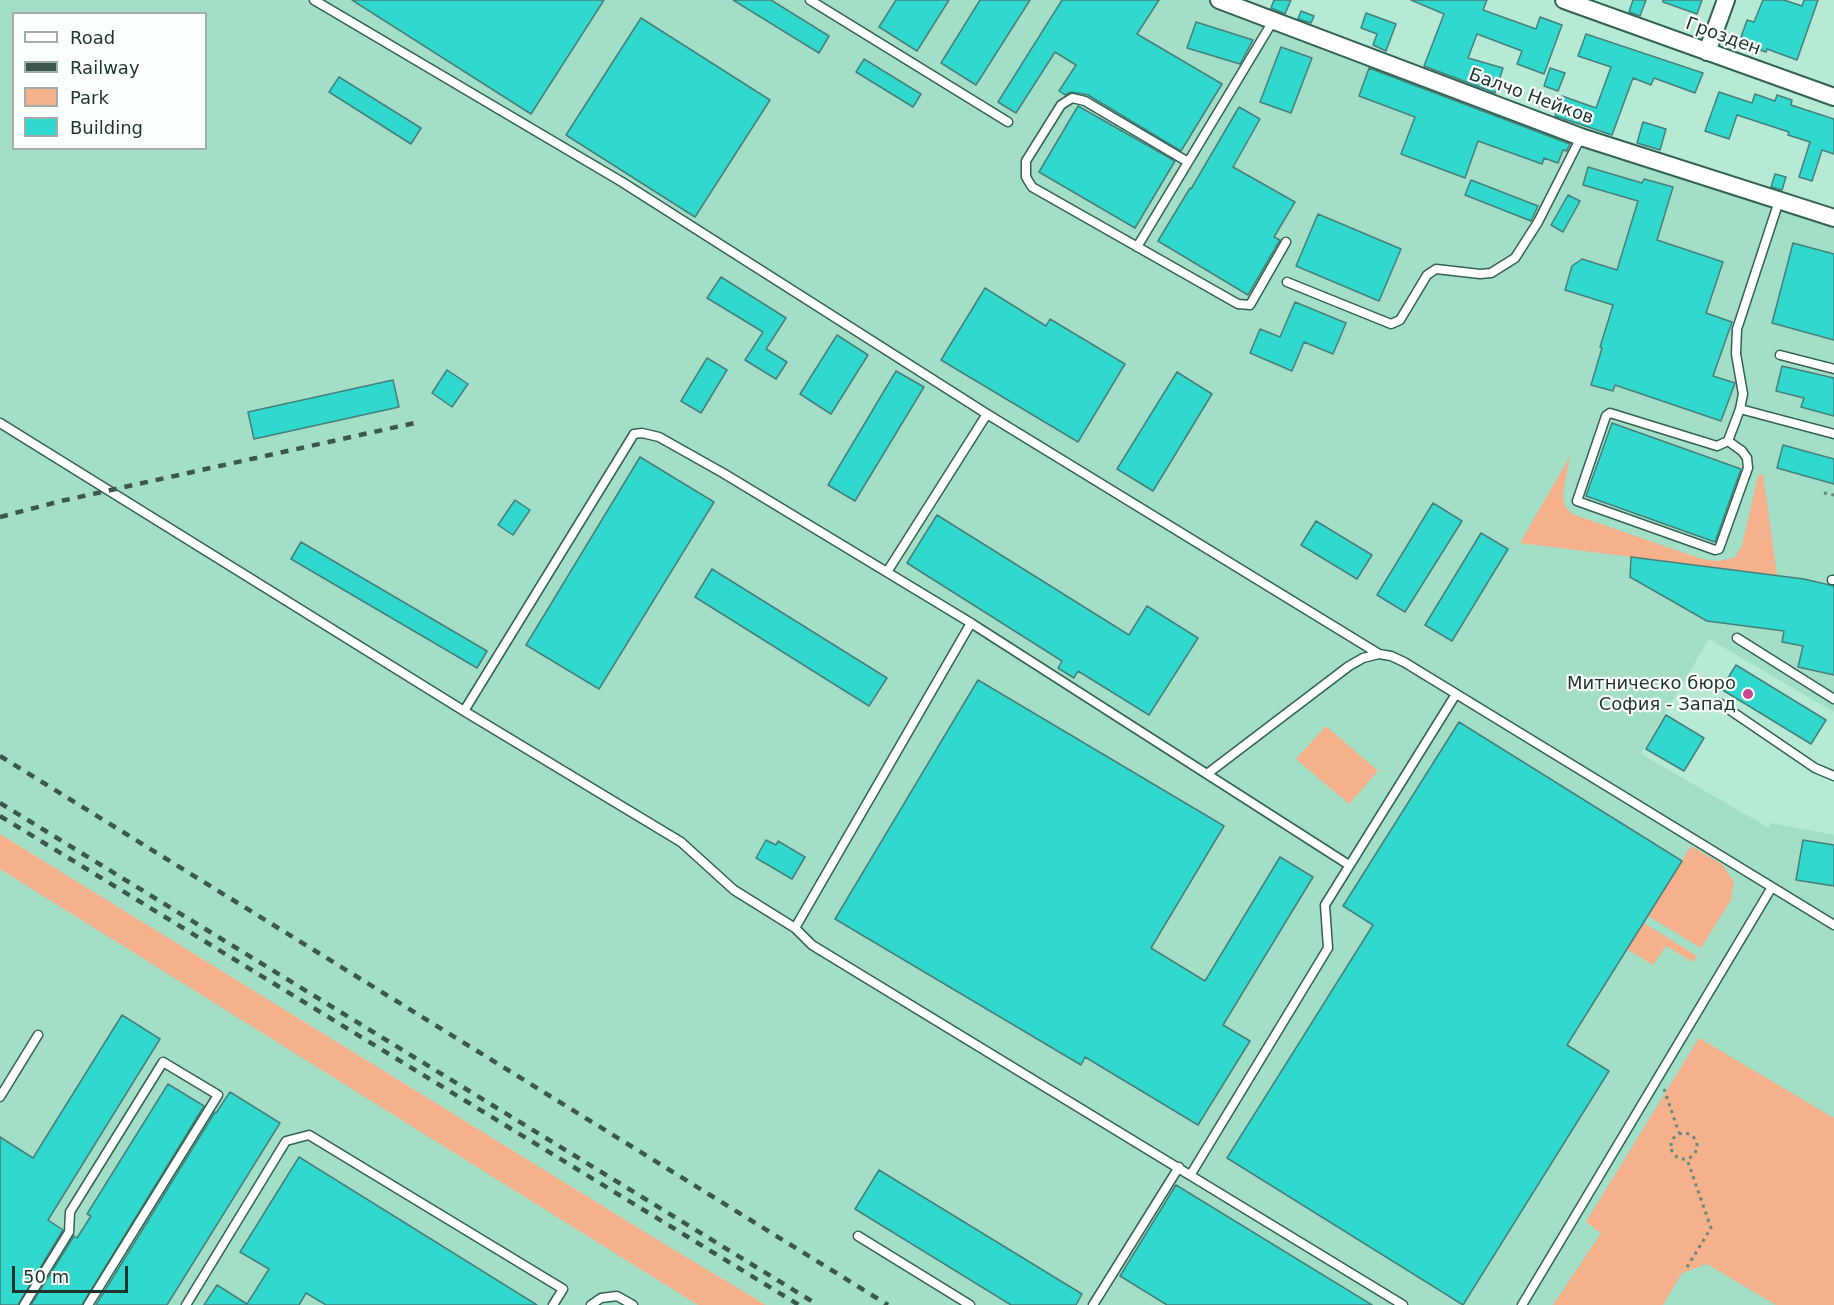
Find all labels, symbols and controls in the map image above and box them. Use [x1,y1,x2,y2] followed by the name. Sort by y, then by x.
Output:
[12,12,207,150] legend
[1683,13,1763,61] street label: Грозден
[70,27,115,48] text: Road
[70,57,140,78] text: Railway
[1466,64,1596,130] street label: Балчо Нейков
[70,87,109,108] text: Park
[70,117,143,138] text: Building
[1567,673,1736,716] place label: Митническо бюро София - Запад
[1741,687,1755,701] marker: Митническо бюро София - Запад
[15,1254,130,1292] scale bar
[23,1266,69,1287] text: 50 m

